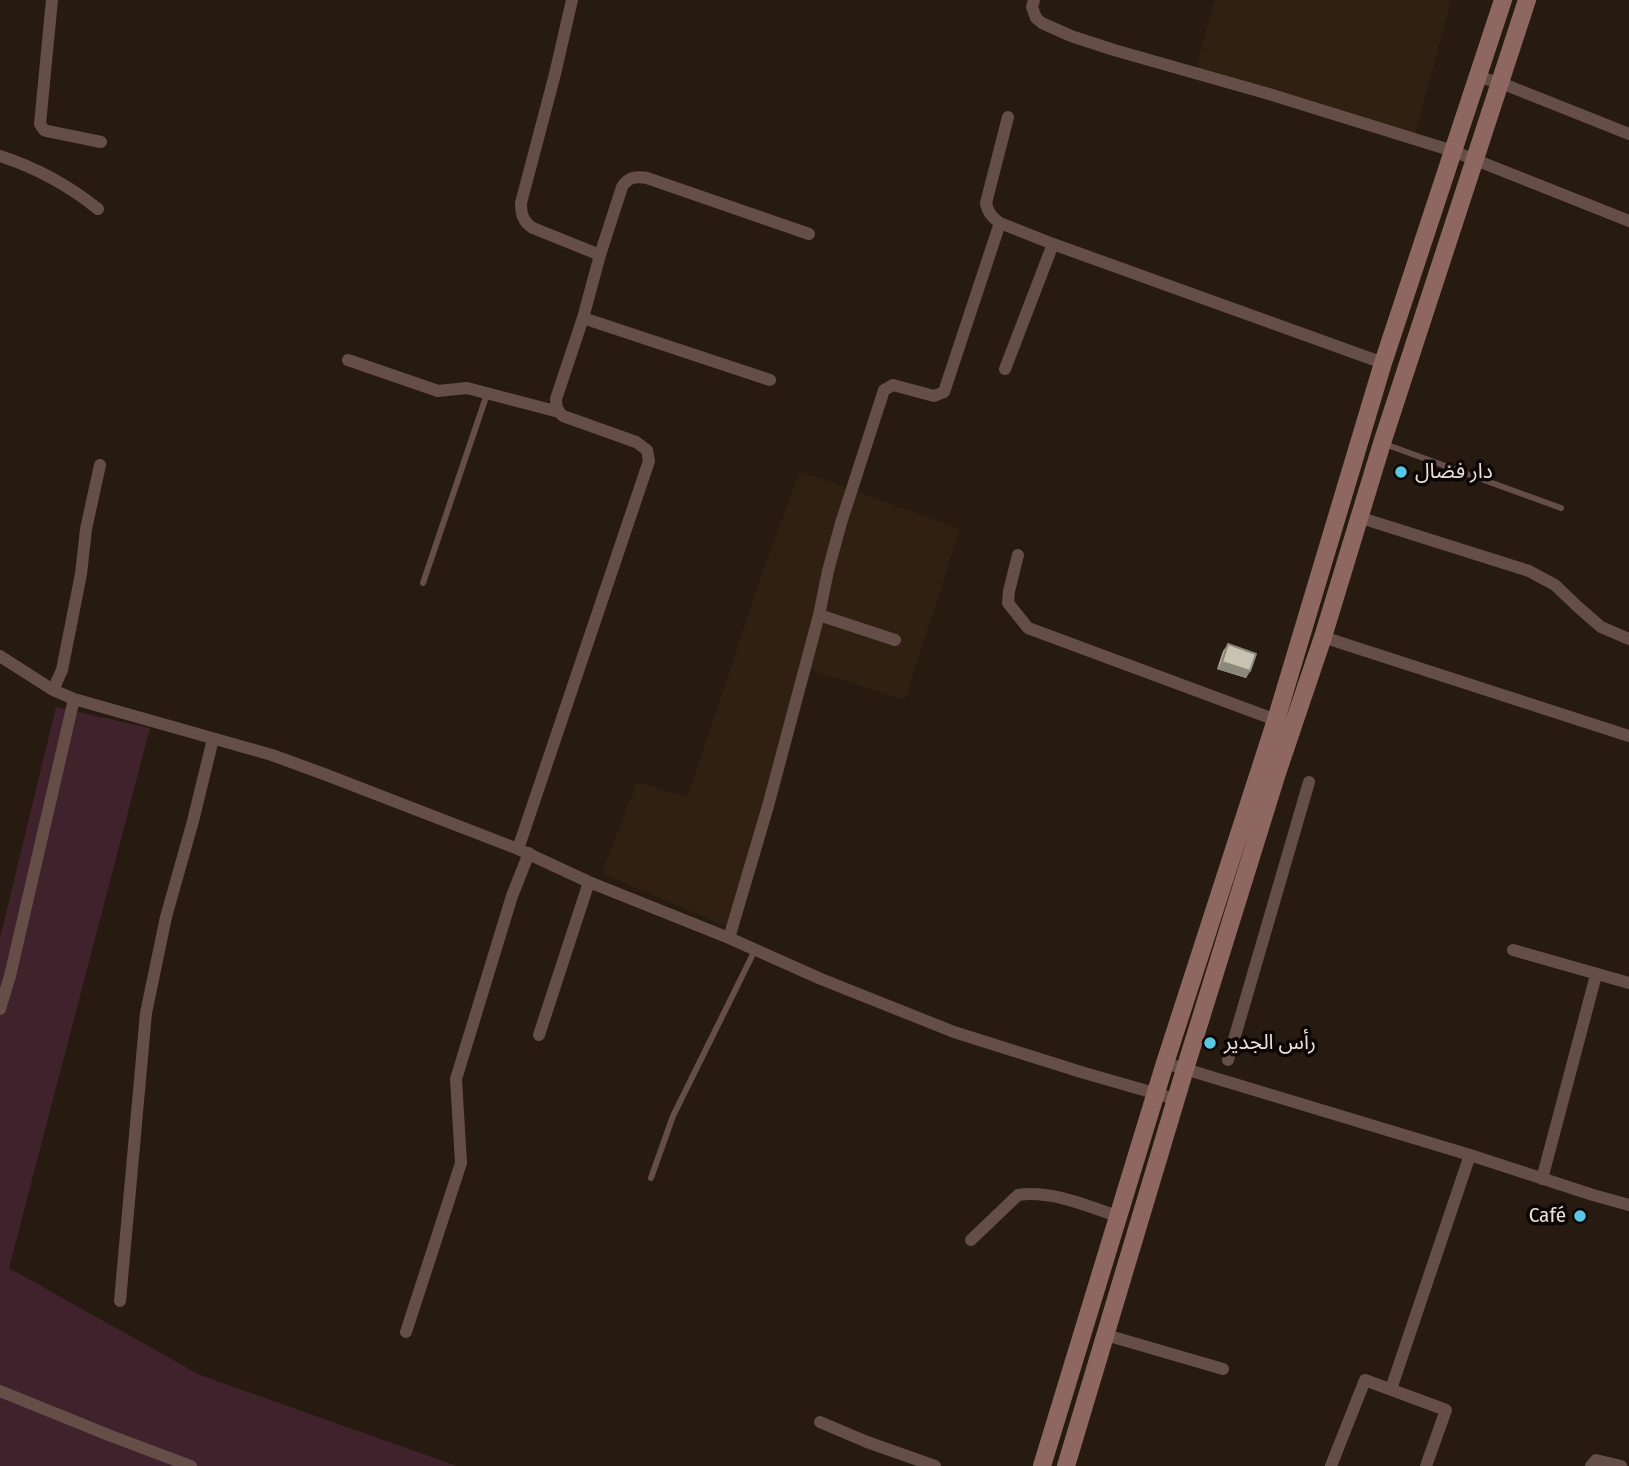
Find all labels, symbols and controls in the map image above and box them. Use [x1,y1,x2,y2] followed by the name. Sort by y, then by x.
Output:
[1415,459,1493,485] place label: دار فضال
[1393,464,1409,480] marker: دار فضال
[1224,1030,1316,1056] place label: رأس الجدير
[1202,1035,1218,1051] marker: رأس الجدير
[1529,1203,1566,1229] place label: Café
[1572,1208,1588,1224] marker: Café

